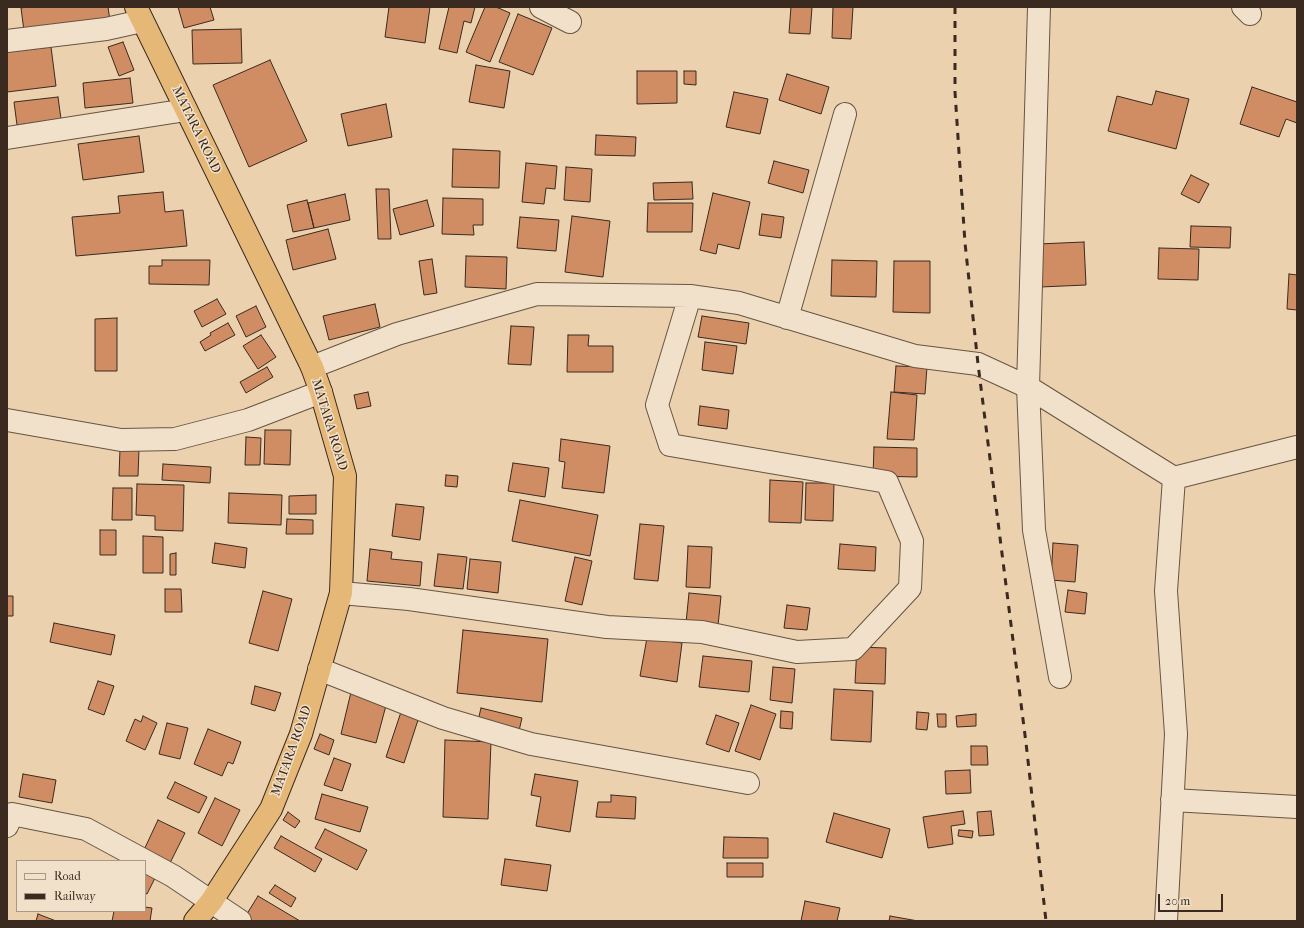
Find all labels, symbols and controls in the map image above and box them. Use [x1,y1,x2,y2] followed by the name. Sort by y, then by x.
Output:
[168,84,224,176] street label: MATARA ROAD
[308,377,350,473] street label: MATARA ROAD
[268,704,316,798] street label: MATARA ROAD
[16,860,146,912] legend
[54,869,81,883] text: Road
[1160,886,1225,912] scale bar
[54,889,96,903] text: Railway
[1165,894,1190,908] text: 20 m

